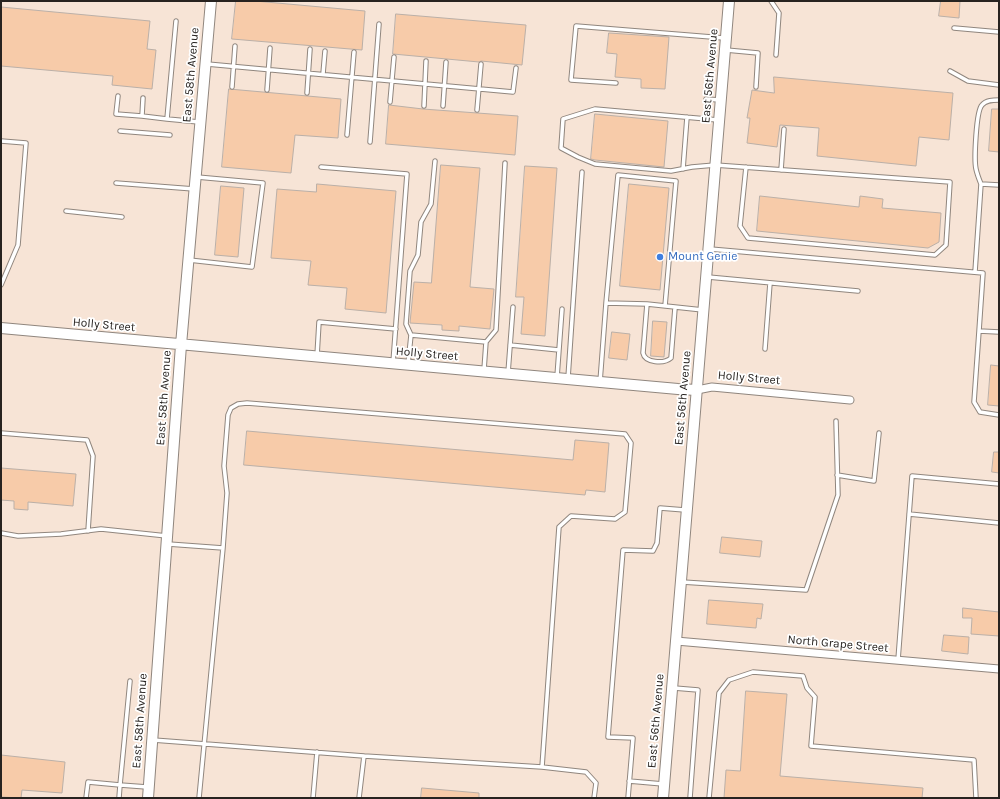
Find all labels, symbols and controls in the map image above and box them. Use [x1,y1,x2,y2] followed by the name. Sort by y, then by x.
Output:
[180,27,202,123] street label: East 58th Avenue
[699,28,721,124] street label: East 56th Avenue
[668,250,737,264] place label: Mount Genie
[655,252,665,262] marker: Mount Genie
[72,315,136,335] street label: Holly Street
[395,344,459,364] street label: Holly Street
[153,350,175,446] street label: East 58th Avenue
[672,350,694,446] street label: East 56th Avenue
[717,368,781,388] street label: Holly Street
[787,632,889,656] street label: North Grape Street
[129,673,151,769] street label: East 58th Avenue
[645,673,667,769] street label: East 56th Avenue

